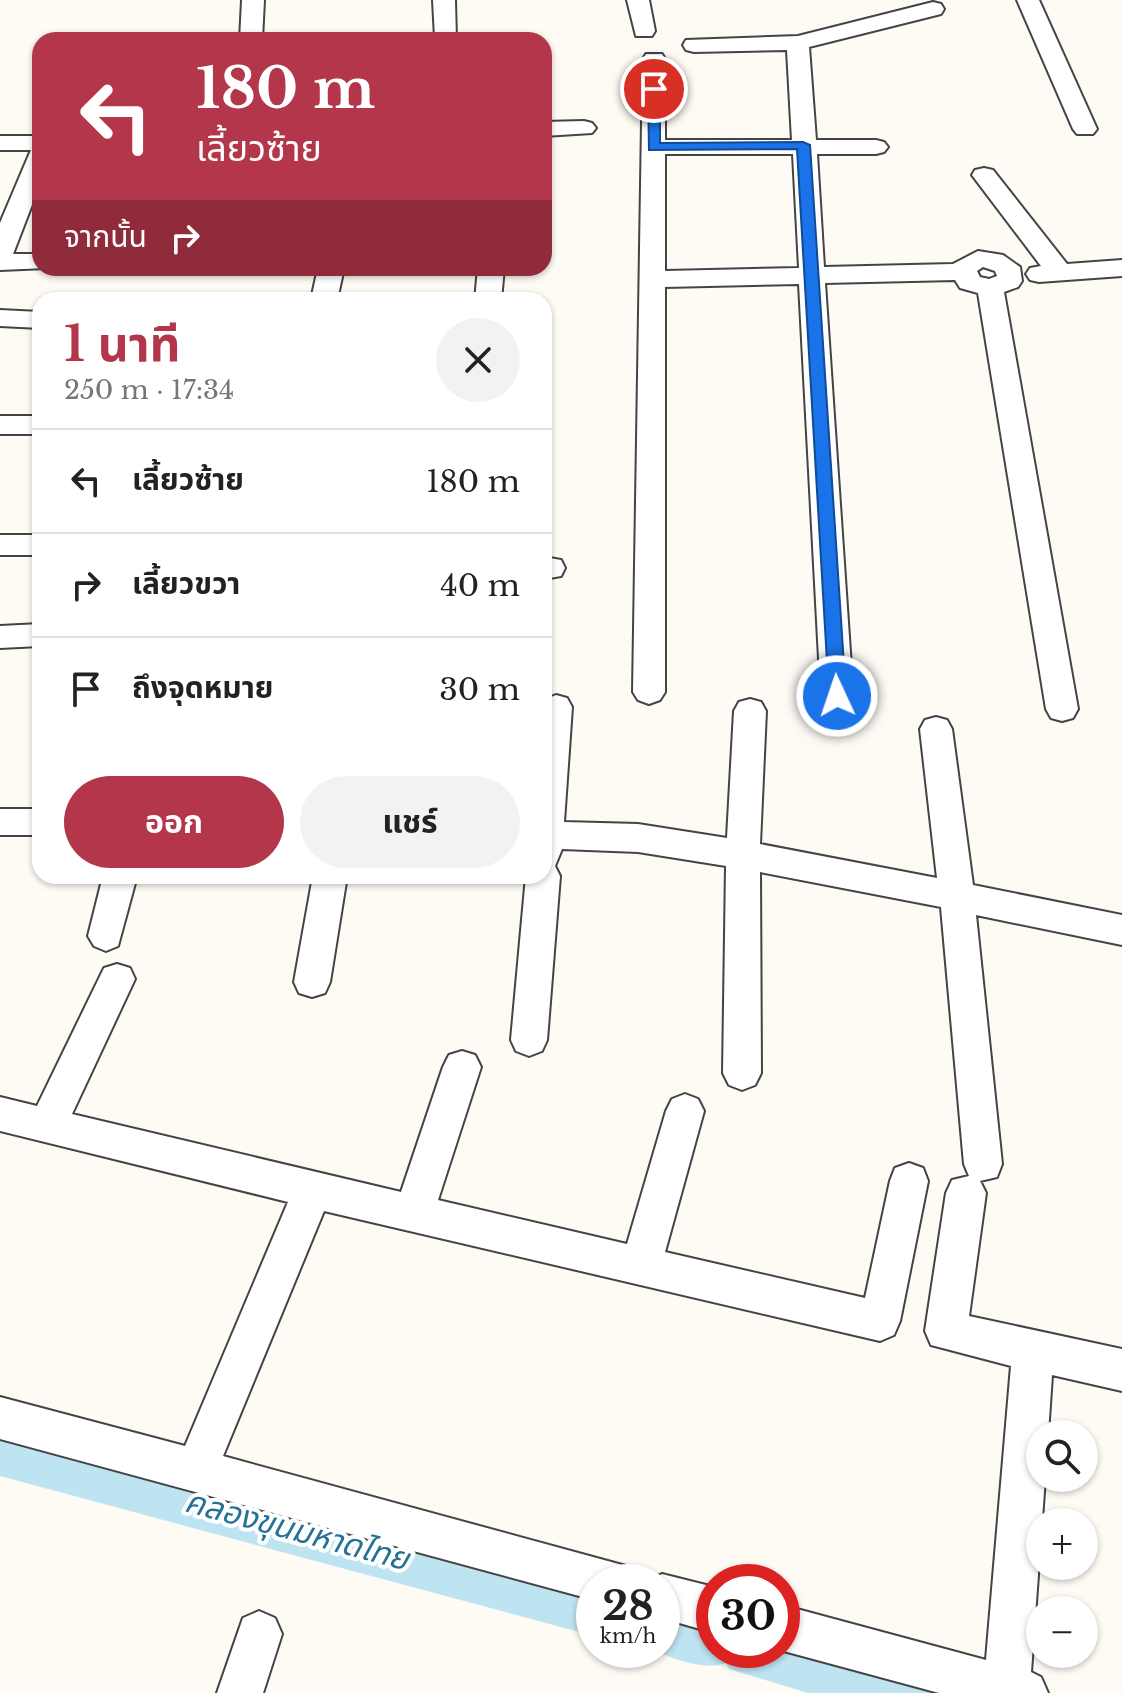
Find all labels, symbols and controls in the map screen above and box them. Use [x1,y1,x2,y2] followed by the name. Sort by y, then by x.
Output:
[196,54,375,123] text: 180 m
[620,55,688,123] pin
[64,64,168,168] icon: left
[632,67,676,111] icon: arrive
[196,126,322,171] text: เลี้ยวซ้าย
[163,216,207,260] icon: right
[64,218,147,255] text: จากนั้น
[64,314,181,374] text: 1 นาที
[436,318,520,402] button: close
[64,374,234,406] text: 250 m · 17:34
[64,459,108,503] icon: left
[132,461,244,498] text: เลี้ยวซ้าย
[426,463,520,500] text: 180 m
[64,563,108,607] icon: right
[132,565,240,602] text: เลี้ยวขวา
[440,567,520,604] text: 40 m
[795,654,879,738] position arrow
[64,667,108,711] icon: arrive
[132,669,273,706] text: ถึงจุดหมาย
[439,671,520,708] text: 30 m
[64,776,284,868] button: ออก
[300,776,520,868] button: แชร์
[1026,1420,1098,1668] map controls
[1026,1420,1098,1492] button: search
[181,1481,415,1580] water label: คลองขุนมหาดไทย
[1026,1508,1098,1580] button: +
[696,1564,800,1668] speed limit sign: 30
[602,1581,654,1631] text: 28
[1026,1596,1098,1668] button: −
[600,1624,656,1648] text: km/h

